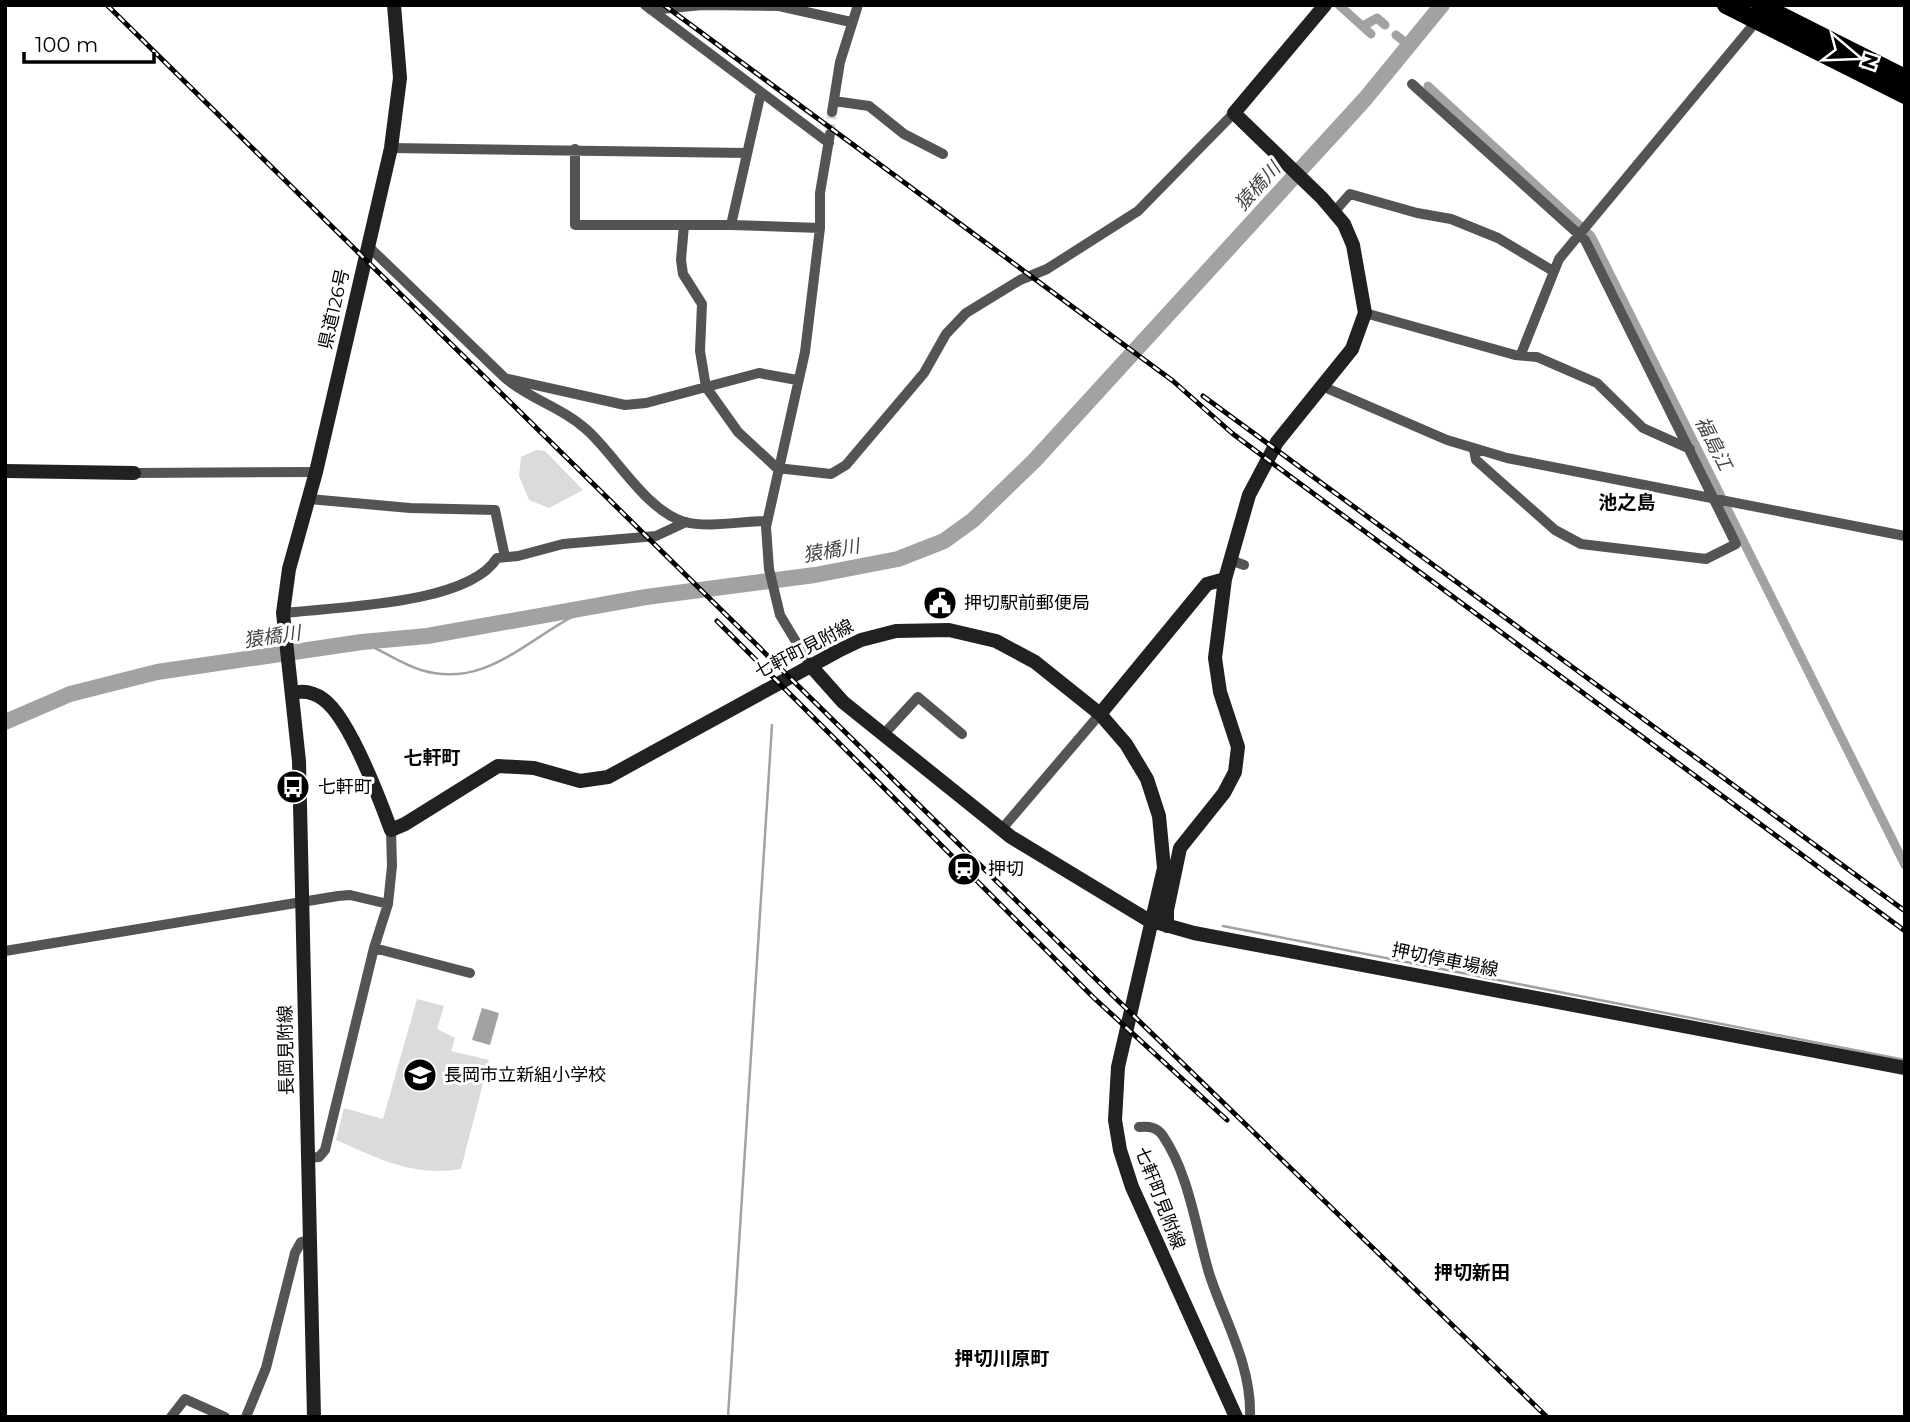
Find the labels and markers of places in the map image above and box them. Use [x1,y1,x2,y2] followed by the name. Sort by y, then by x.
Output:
[921,584,959,622] public building icon: 押切駅前郵便局
[964,592,1090,614] place label: 押切駅前郵便局
[274,768,312,806] bus stop icon: 七軒町
[318,776,372,798] place label: 七軒町
[945,850,983,888] station icon: 押切
[988,858,1024,880] place label: 押切
[401,1056,439,1094] school or university icon: 長岡市立新組小学校
[444,1064,606,1086] place label: 長岡市立新組小学校

